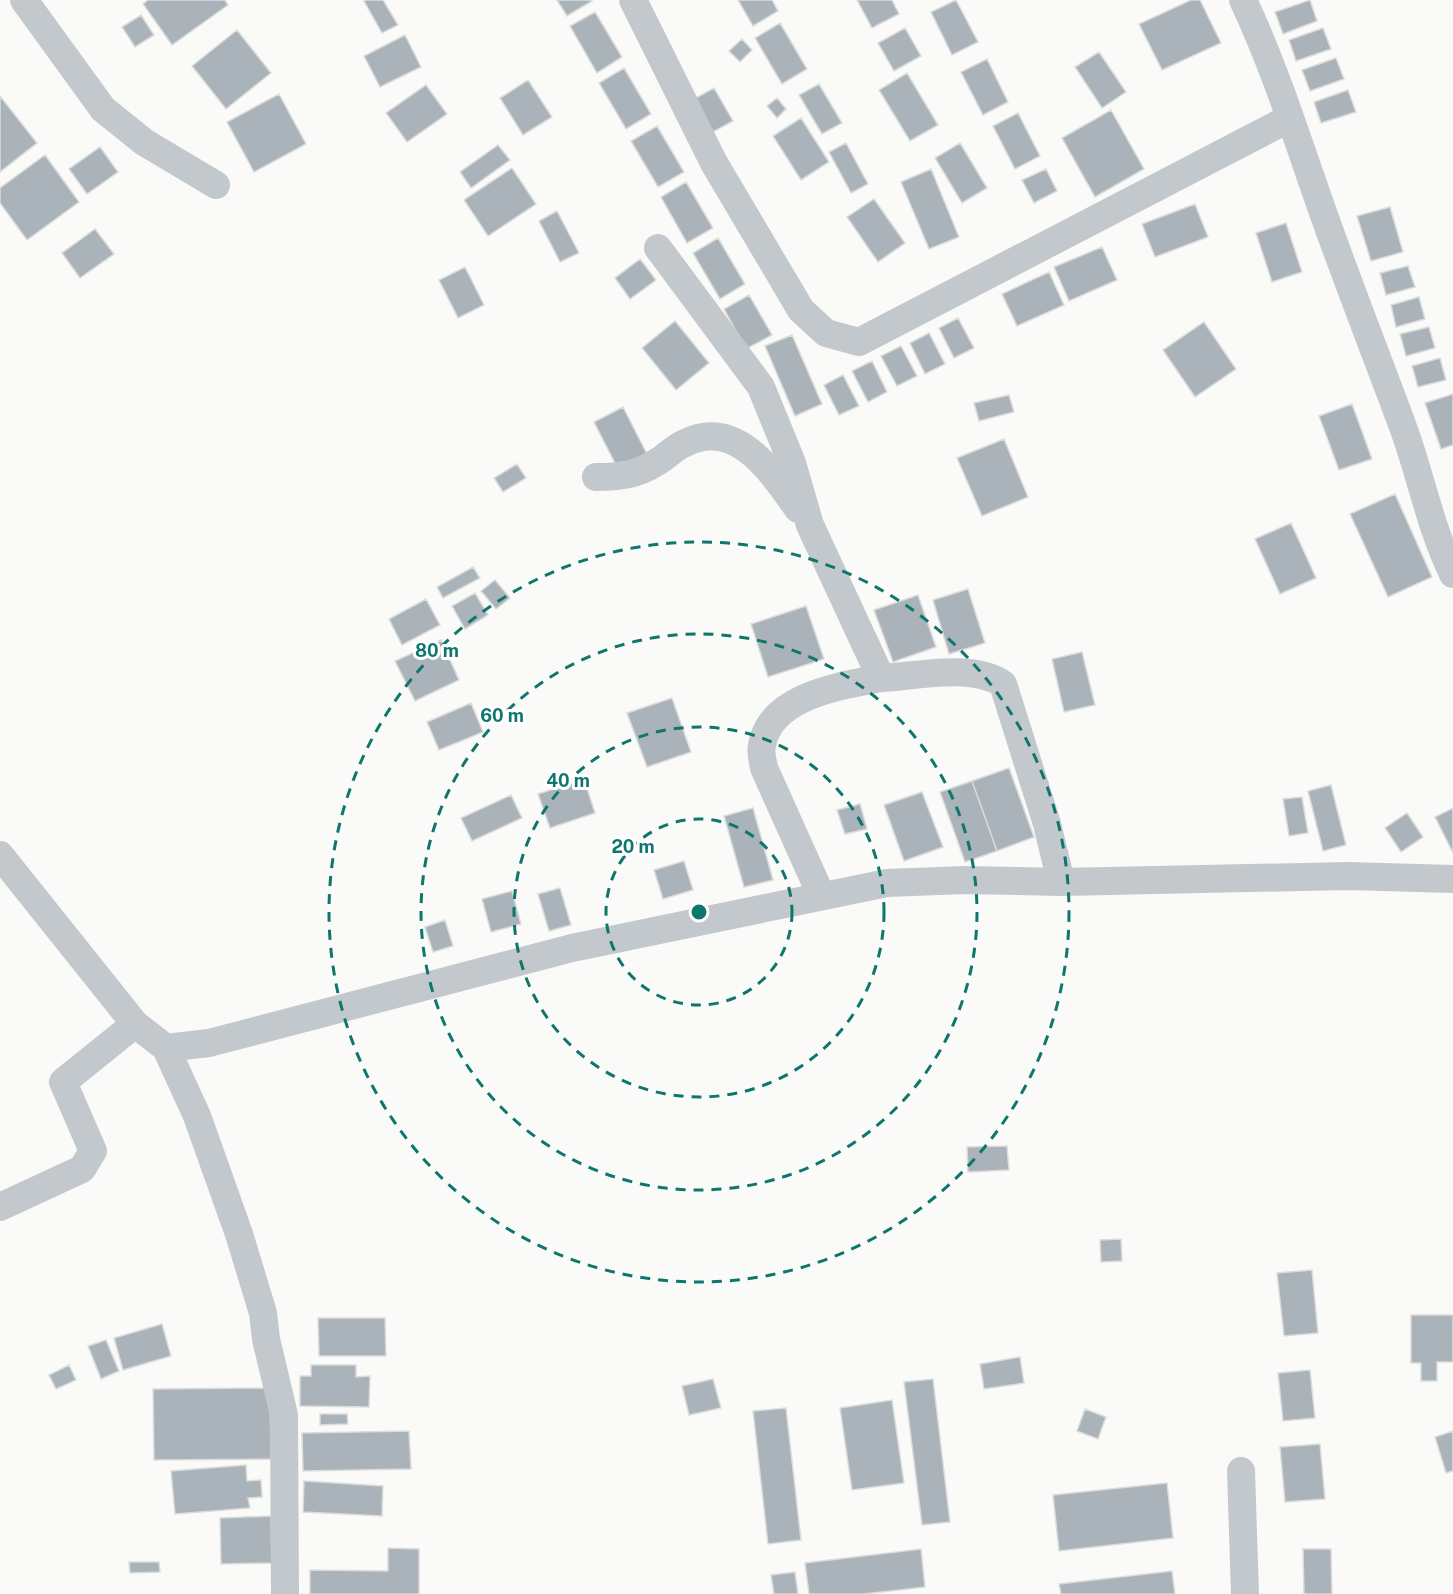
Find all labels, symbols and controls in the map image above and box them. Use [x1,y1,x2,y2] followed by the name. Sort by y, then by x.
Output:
[415,640,459,661] text: 80 m
[480,705,524,726] text: 60 m
[546,770,590,791] text: 40 m
[611,836,655,857] text: 20 m
[689,902,709,922] centre of rings

